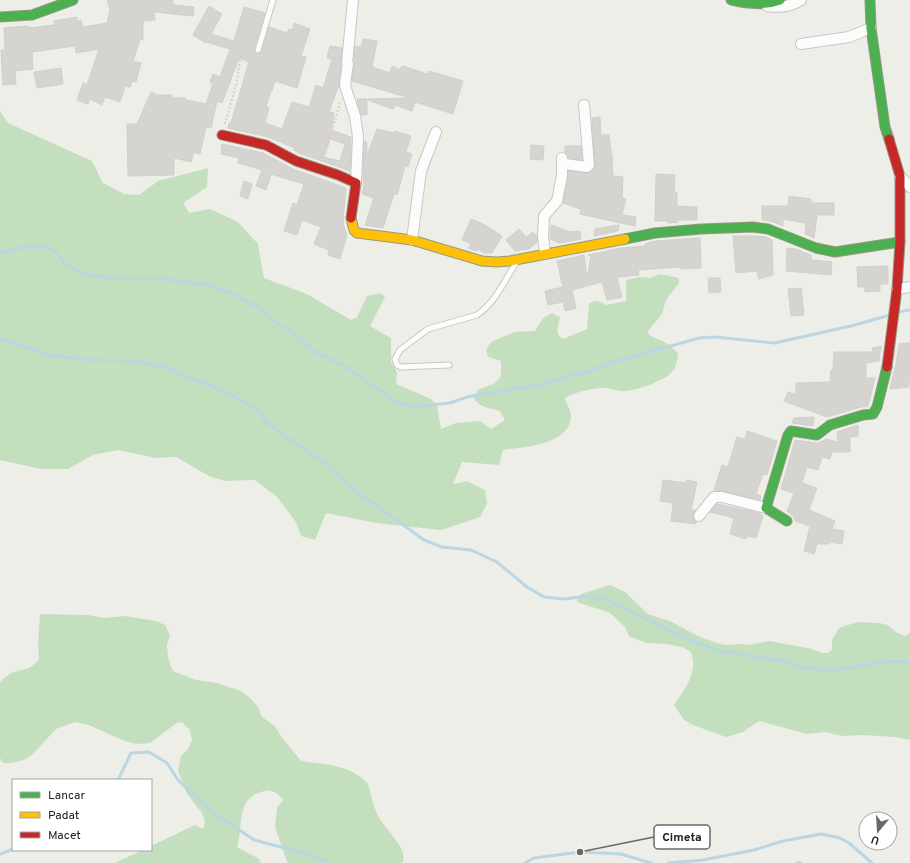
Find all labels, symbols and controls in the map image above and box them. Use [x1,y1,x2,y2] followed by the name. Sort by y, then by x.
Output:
[12,779,152,851] legend
[48,788,85,804] text: Lancar
[48,808,79,824] text: Padat
[858,811,898,851] north arrow
[654,825,710,849] callout: Cimeta
[48,828,81,844] text: Macet
[662,830,702,846] text: Cimeta
[869,832,881,847] text: U

